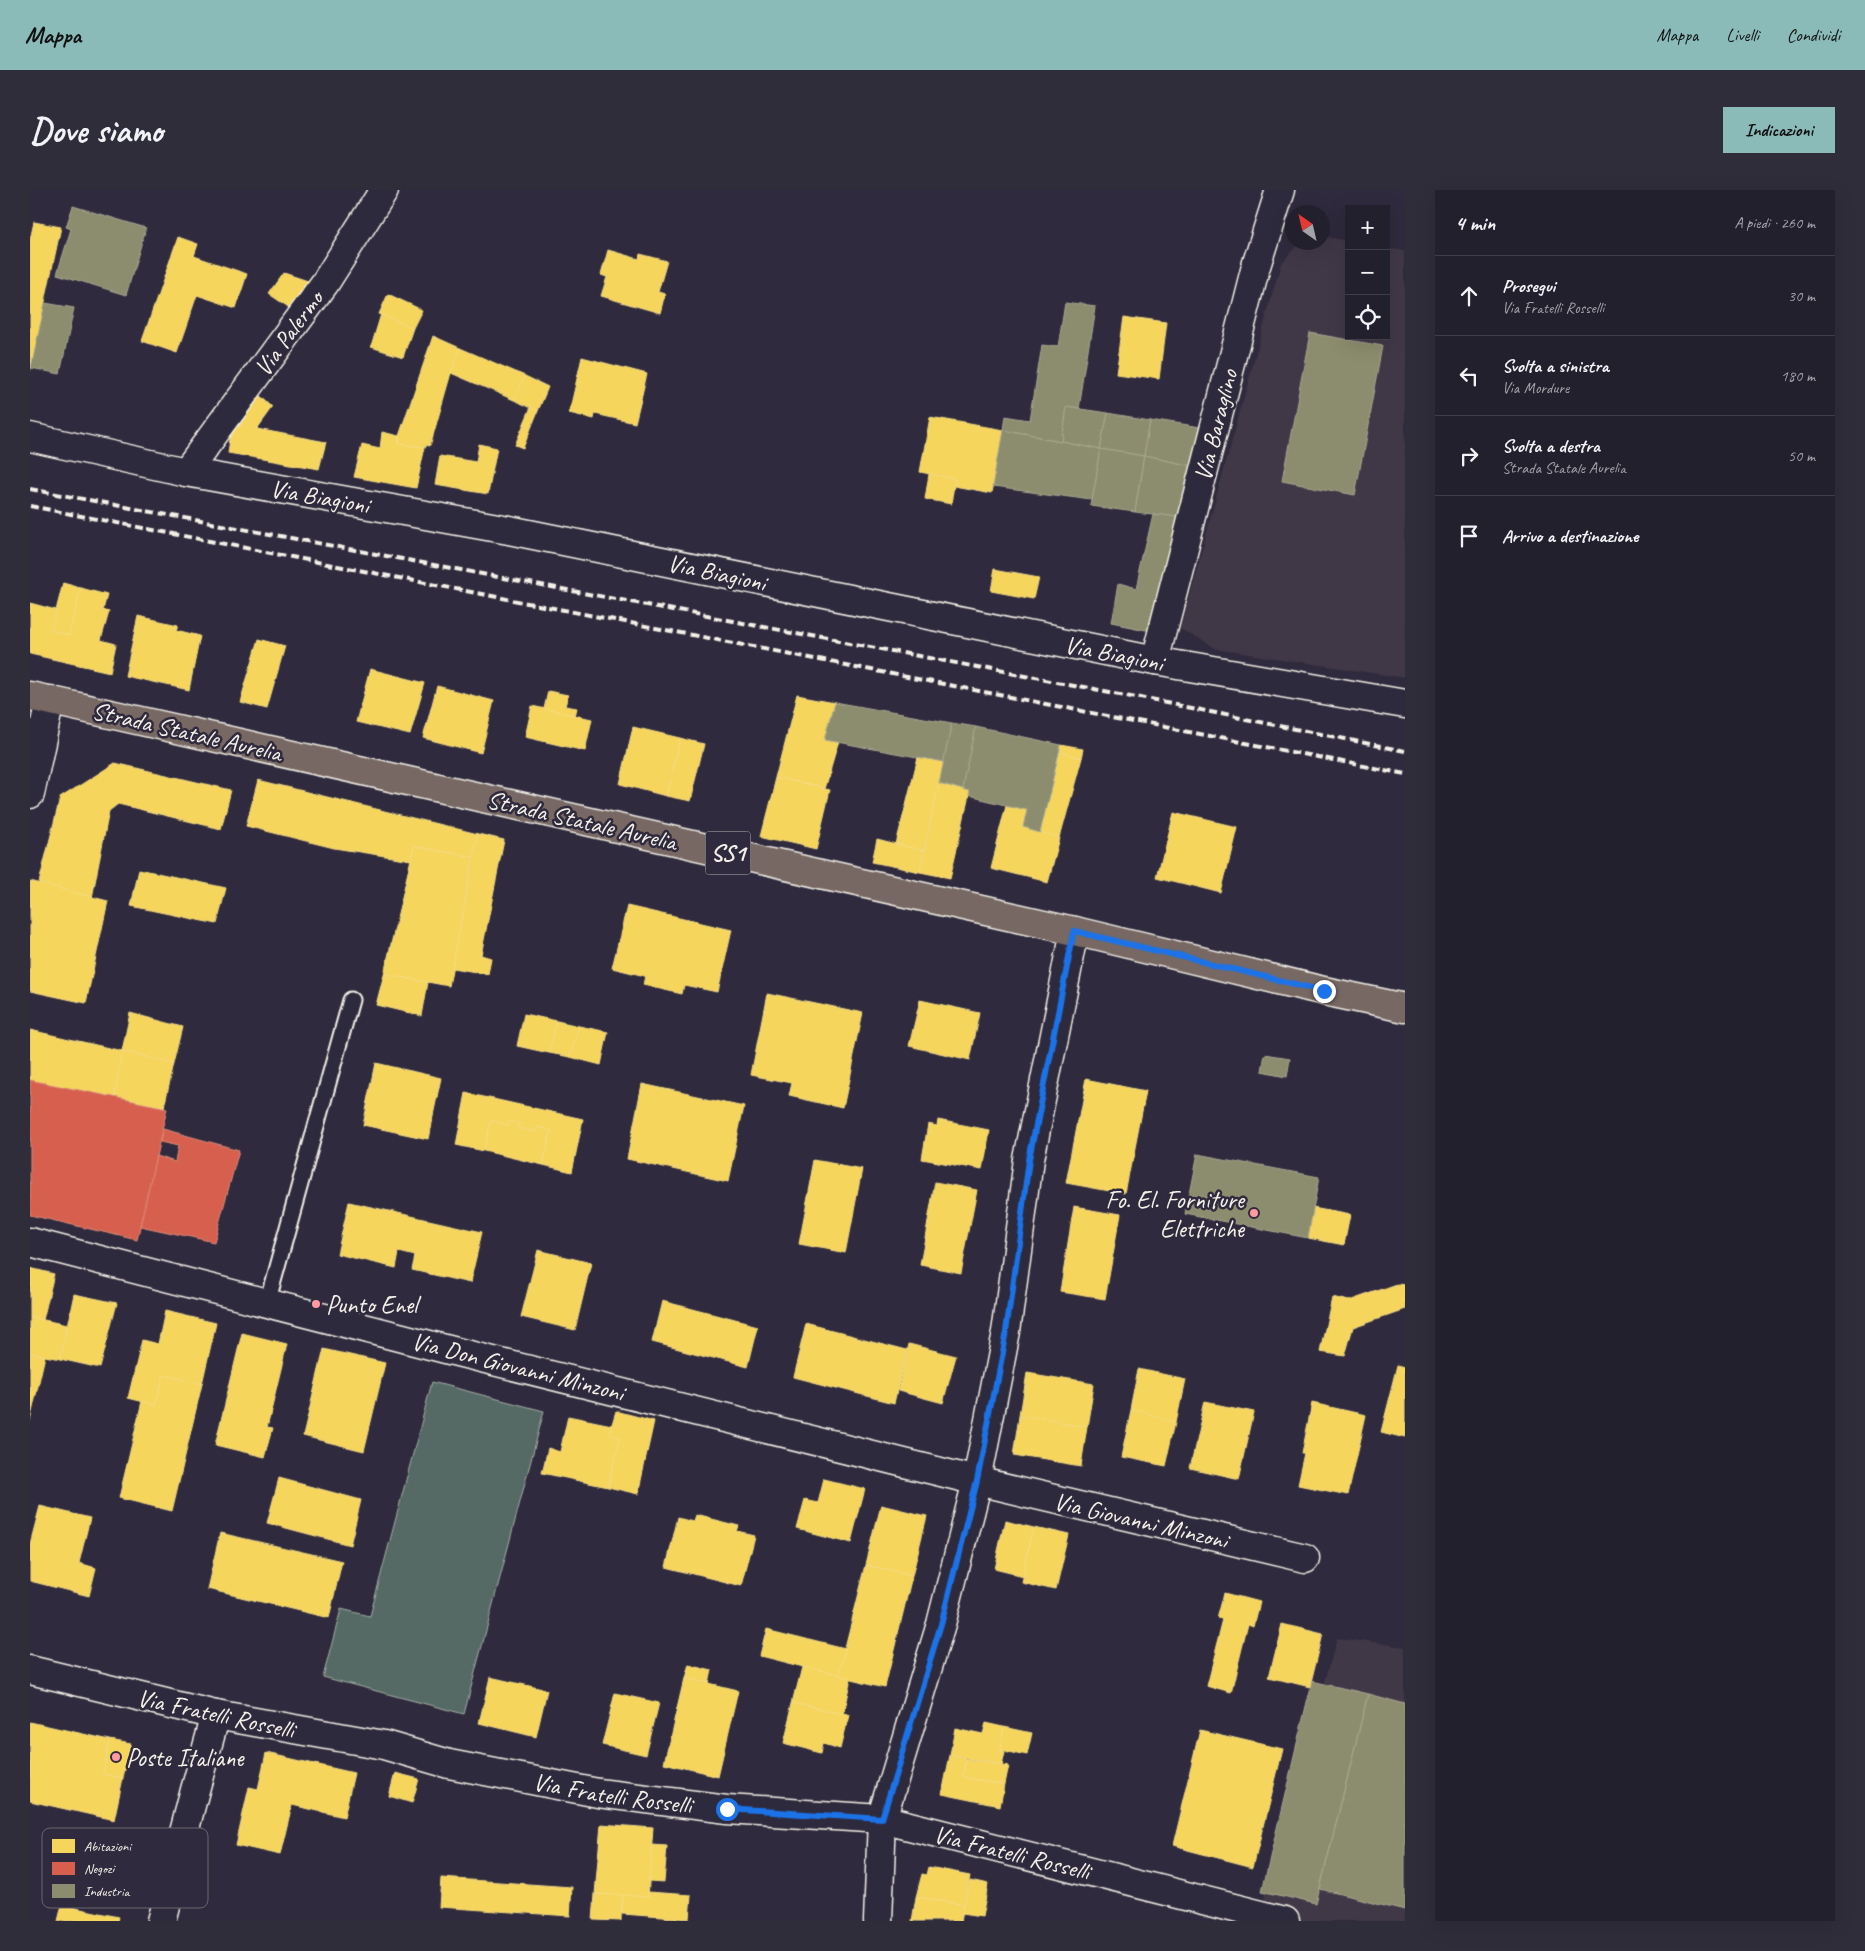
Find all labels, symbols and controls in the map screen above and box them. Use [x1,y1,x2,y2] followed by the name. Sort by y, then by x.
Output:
[25,20,81,50] text: Mappa
[1657,24,1698,46] text: Mappa
[1726,24,1759,46] text: Livelli
[1787,24,1840,46] text: Condividi
[1723,107,1835,153] button: Indicazioni
[30,108,163,153] text: Dove siamo
[1285,205,1330,250] north arrow
[1345,205,1390,340] map controls
[1345,205,1390,250] button: +
[1455,210,1495,236] text: 4 min
[1734,213,1815,233] text: A piedi · 260 m
[1345,250,1390,295] button: −
[1502,274,1555,298] text: Prosegui
[247,282,332,383] street label: Via Palermo
[1455,282,1483,310] icon: ahead
[1788,286,1815,306] text: 30 m
[1345,295,1390,340] button: locate
[1502,298,1604,318] text: Via Fratelli Rosselli
[1502,354,1609,378] text: Svolta a sinistra
[1455,362,1483,390] icon: left
[1187,365,1246,484] street label: Via Baraglino
[1781,366,1815,386] text: 180 m
[1502,378,1569,398] text: Via Mordure
[1502,434,1600,458] text: Svolta a destra
[1455,442,1483,470] icon: right
[1788,446,1815,466] text: 50 m
[1502,458,1626,478] text: Strada Statale Aurelia
[268,473,375,522] street label: Via Biagioni
[1455,522,1483,550] icon: arrive
[1502,524,1638,548] text: Arrivo a destinazione
[665,547,772,600] street label: Via Biagioni
[1062,629,1169,680] street label: Via Biagioni
[89,695,287,770] street label: Strada Statale Aurelia
[484,784,682,859] street label: Strada Statale Aurelia
[706,831,750,874] road number: SS1
[1313,980,1336,1003] route end
[1106,1184,1246,1245] place label: Fo. El. Forniture Elettriche
[1248,1207,1260,1219] marker: Fo. El. Forniture Elettriche
[326,1289,422,1321] place label: Punto Enel
[310,1298,322,1310] marker: Punto Enel
[408,1325,631,1410] street label: Via Don Giovanni Minzoni
[1051,1485,1234,1557] street label: Via Giovanni Minzoni
[134,1682,301,1747] street label: Via Fratelli Rosselli
[126,1742,245,1774] place label: Poste Italiane
[110,1751,122,1763] marker: Poste Italiane
[530,1766,697,1822] street label: Via Fratelli Rosselli
[716,1798,739,1821] route start
[930,1818,1096,1889] street label: Via Fratelli Rosselli
[42,1828,208,1908] legend
[84,1838,133,1855] text: Abitazioni
[84,1860,116,1877] text: Negozi
[84,1883,131,1900] text: Industria

